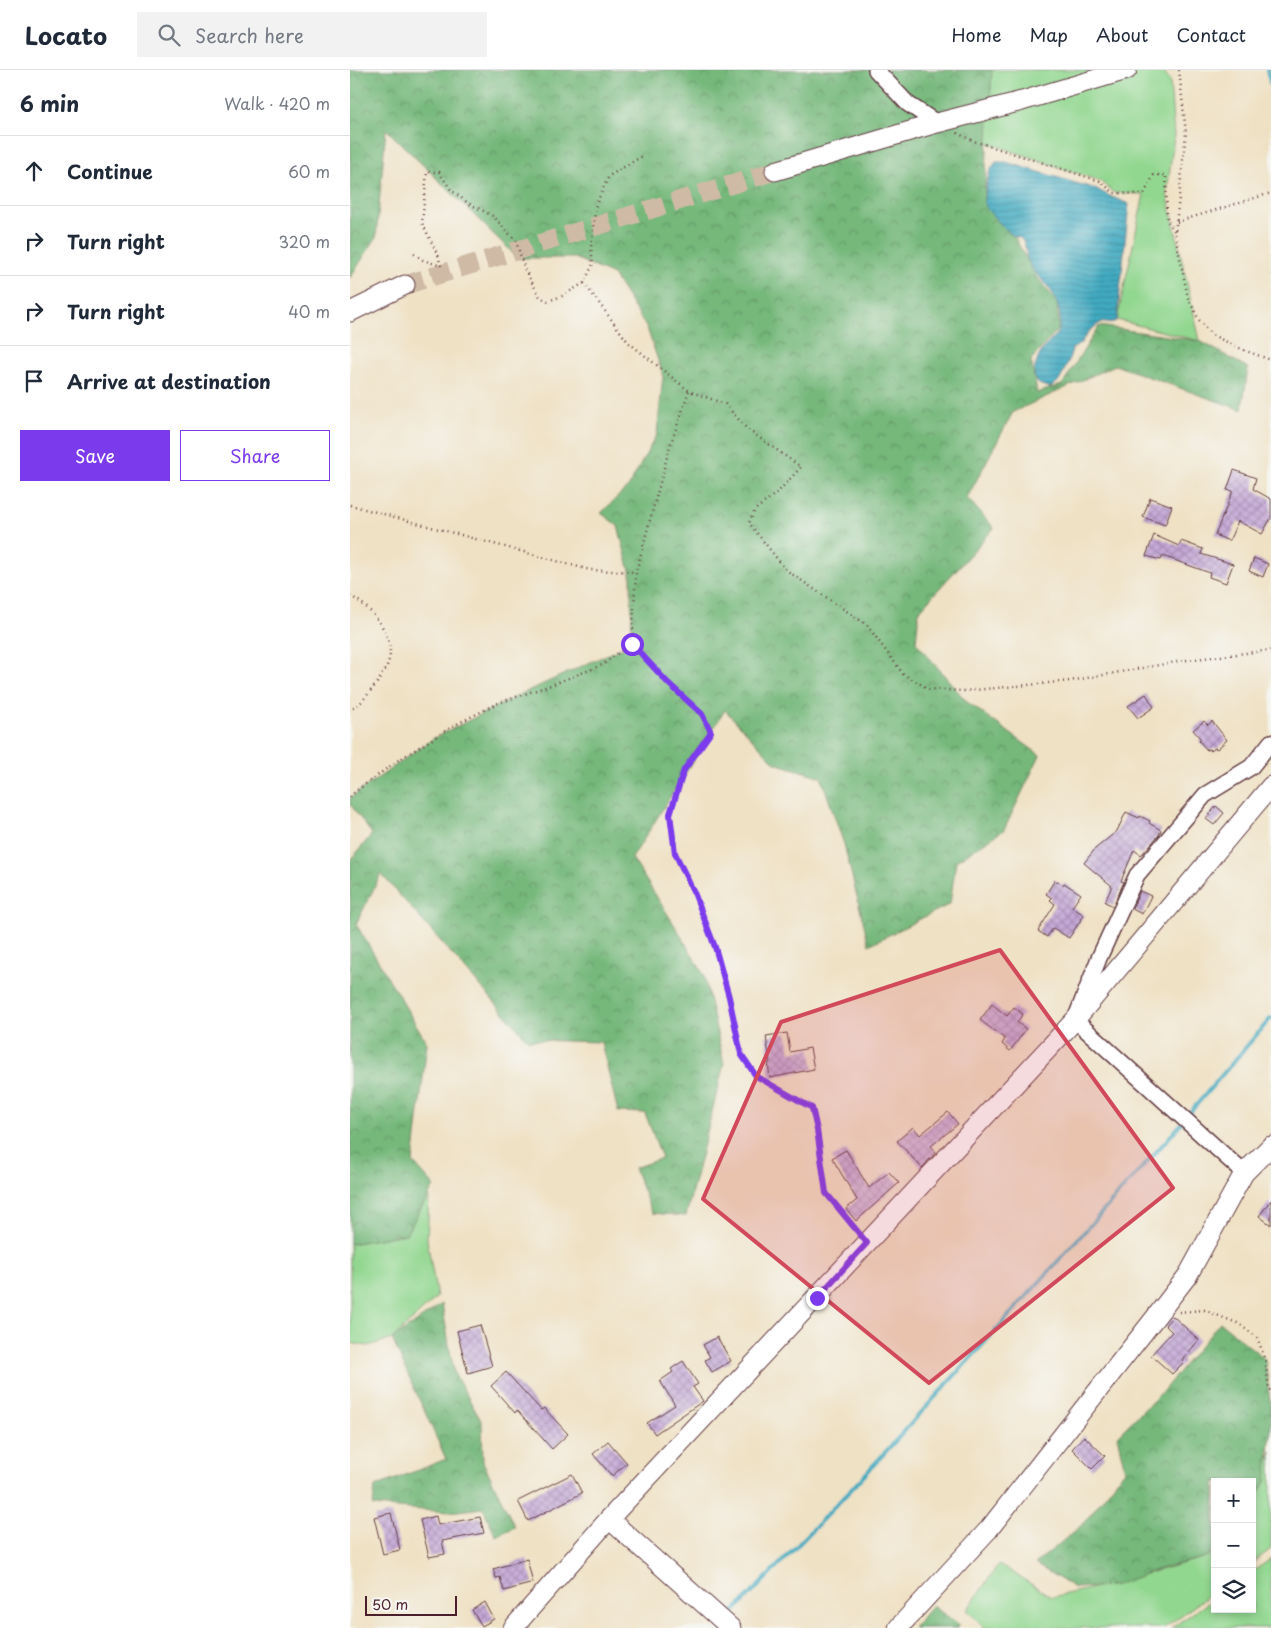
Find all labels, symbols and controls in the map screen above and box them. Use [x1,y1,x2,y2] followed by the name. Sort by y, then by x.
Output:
[137,12,487,57] search box
[25,17,107,53] text: Locato
[155,21,183,49] icon: search
[195,21,304,49] text: Search here
[951,21,1001,48] text: Home
[1029,21,1068,48] text: Map
[1096,21,1148,48] text: About
[1176,21,1246,48] text: Contact
[20,87,79,119] text: 6 min
[224,91,330,115] text: Walk · 420 m
[20,157,48,185] icon: ahead
[67,157,153,185] text: Continue
[288,159,330,183] text: 60 m
[20,227,48,255] icon: right
[67,227,165,255] text: Turn right
[279,229,330,253] text: 320 m
[20,297,48,325] icon: right
[67,297,165,325] text: Turn right
[288,299,330,323] text: 40 m
[20,367,48,395] icon: arrive
[67,367,271,395] text: Arrive at destination
[20,430,170,481] button: Save
[180,430,330,481] button: Share
[621,633,644,656] route start
[806,1287,829,1310] route end
[1211,1478,1256,1613] map controls
[1211,1478,1256,1523] button: +
[1211,1523,1256,1568] button: −
[1211,1568,1256,1613] button: layers
[365,1593,458,1616] scale bar
[372,1594,408,1615] text: 50 m

